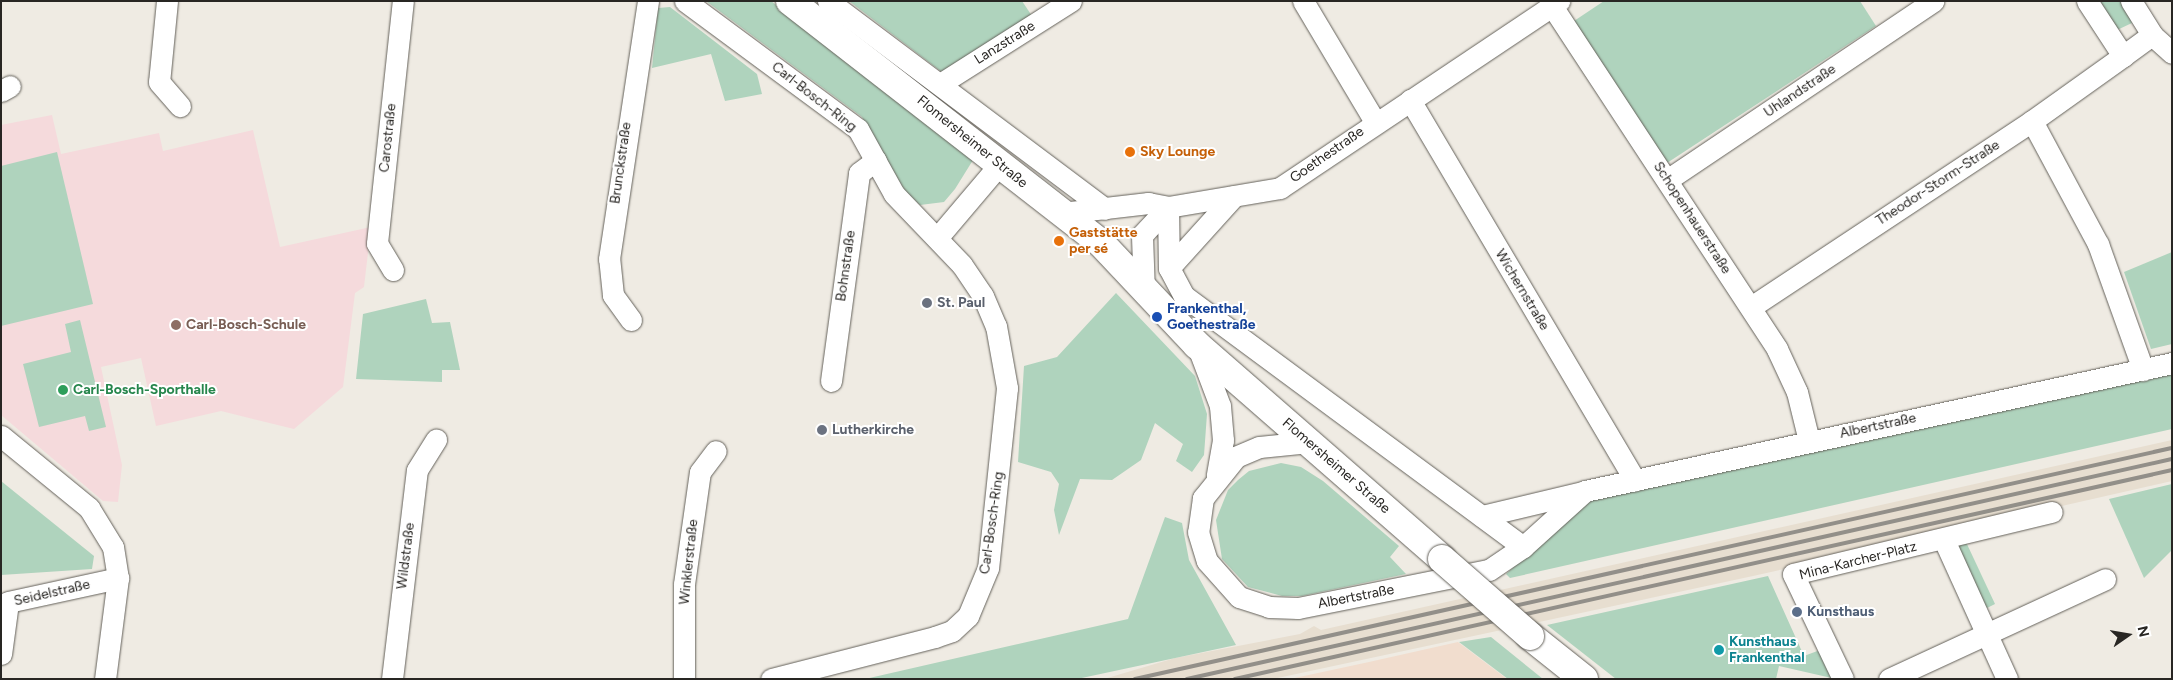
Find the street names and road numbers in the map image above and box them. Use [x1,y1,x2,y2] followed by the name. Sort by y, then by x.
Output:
[972,18,1038,68] street label: Lanzstraße
[768,59,860,135] street label: Carl-Bosch-Ring
[1761,61,1839,121] street label: Uhlandstraße
[913,92,1031,192] street label: Flomersheimer Straße
[376,103,400,173] street label: Carostraße
[607,121,635,205] street label: Brunckstraße
[1287,123,1367,187] street label: Goethestraße
[1873,137,2003,229] street label: Theodor-Storm-Straße
[1649,159,1735,277] street label: Schopenhauerstraße
[833,229,859,303] street label: Bohnstraße
[1491,246,1553,334] street label: Wichernstraße
[1838,410,1918,442] street label: Albertstraße
[1279,415,1393,517] street label: Flomersheimer Straße
[976,471,1008,575] street label: Carl-Bosch-Ring
[676,518,702,606] street label: Winklerstraße
[394,522,418,590] street label: Wildstraße
[1798,538,1918,584] street label: Mina-Karcher-Platz
[12,576,92,610] street label: Seidelstraße
[1316,581,1396,613] street label: Albertstraße

